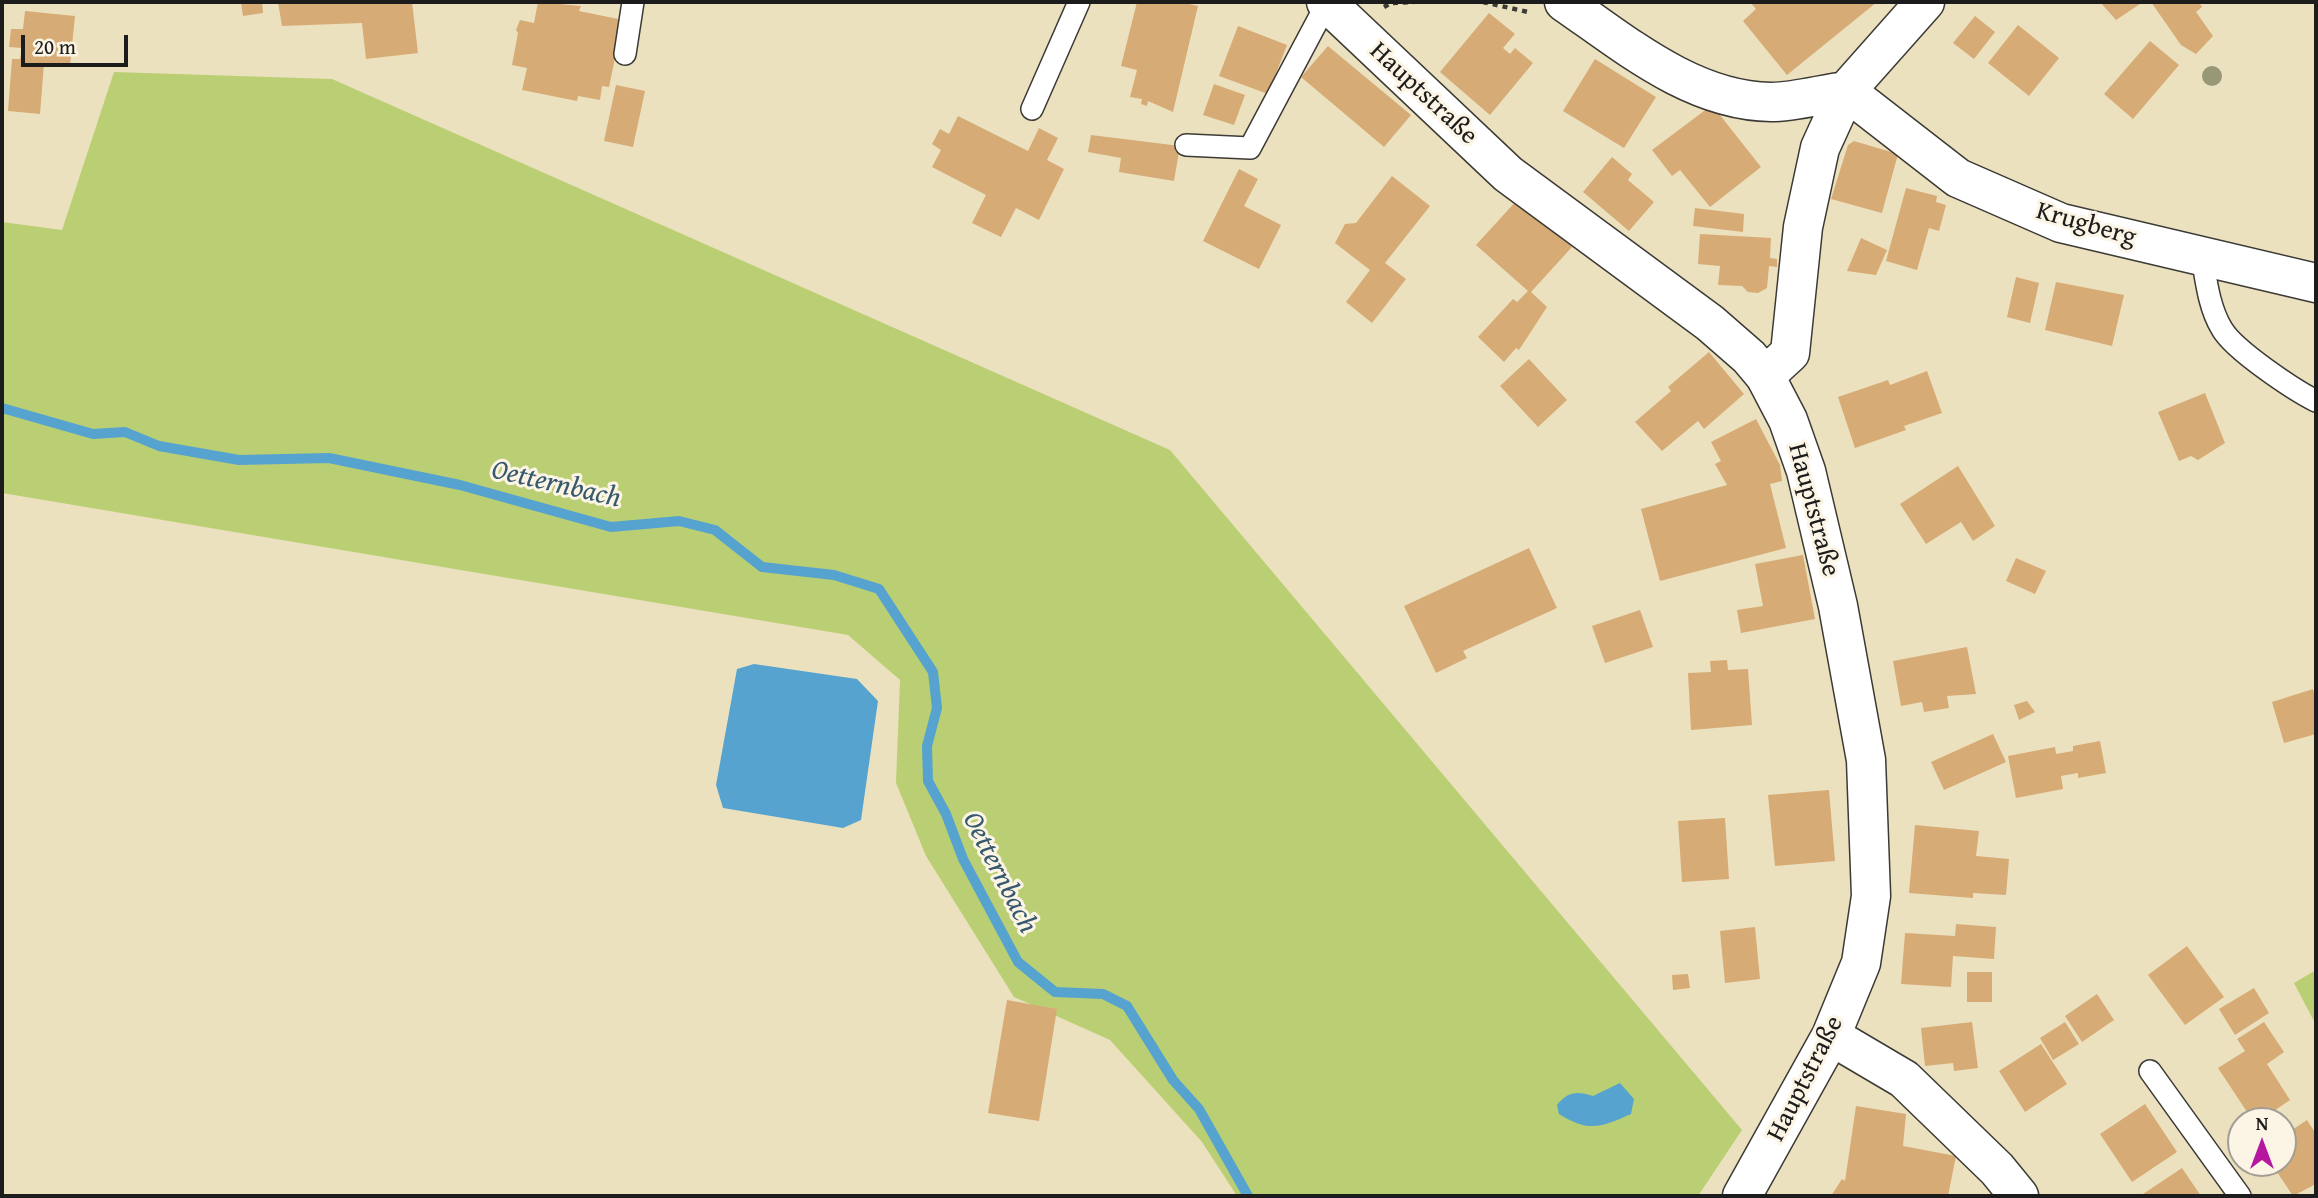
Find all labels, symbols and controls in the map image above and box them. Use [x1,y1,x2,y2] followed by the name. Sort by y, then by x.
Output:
[24,21,131,65] scale bar
[34,31,76,62] text: 20 m
[1362,36,1484,152] street label: Hauptstraße
[2032,196,2140,254] street label: Krugberg
[1780,440,1846,580] street label: Hauptstraße
[488,454,624,516] water label: Oetternbach
[954,807,1044,939] water label: Oetternbach
[1761,1011,1851,1147] street label: Hauptstraße
[2227,1107,2297,1177] north arrow
[2256,1109,2268,1137] text: N

